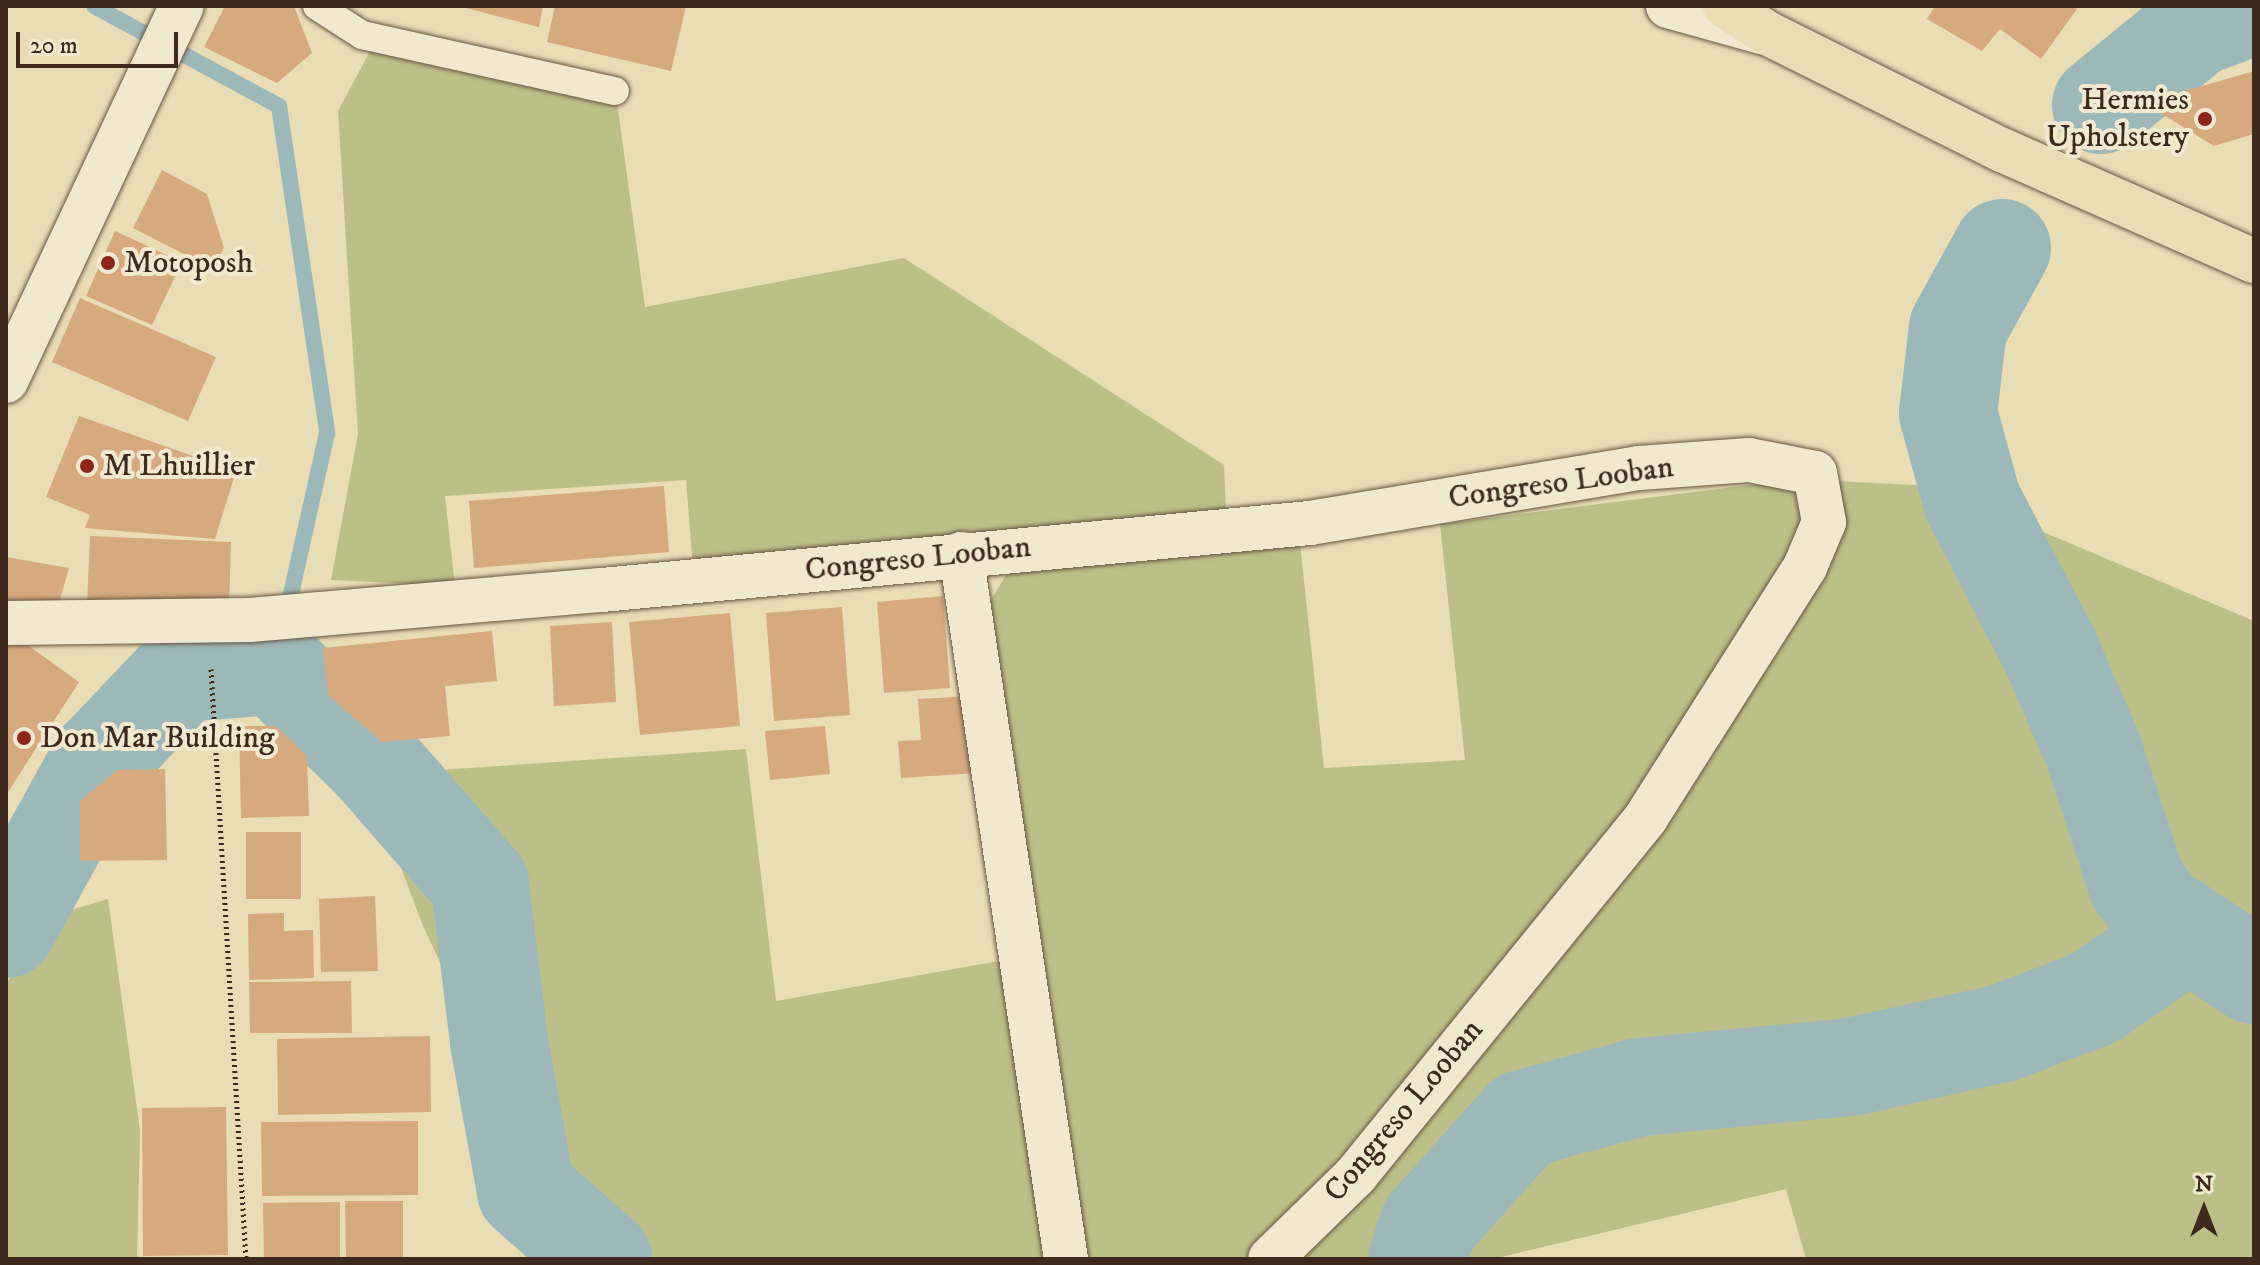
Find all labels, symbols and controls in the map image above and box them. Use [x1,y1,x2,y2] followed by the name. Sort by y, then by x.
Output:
[20,16,182,66] scale bar
[30,31,78,61] text: 20 m
[2046,82,2189,157] place label: Hermies Upholstery
[2196,110,2214,128] marker: Hermies Upholstery
[124,244,253,282] place label: Motoposh
[99,254,117,272] marker: Motoposh
[103,447,255,485] place label: M Lhuillier
[1446,448,1676,518] street label: Congreso Looban
[78,457,96,475] marker: M Lhuillier
[803,528,1033,590] street label: Congreso Looban
[40,719,275,757] place label: Don Mar Building
[15,729,33,747] marker: Don Mar Building
[1316,1012,1492,1210] street label: Congreso Looban
[2164,1169,2244,1249] north arrow
[2195,1171,2213,1198] text: N

